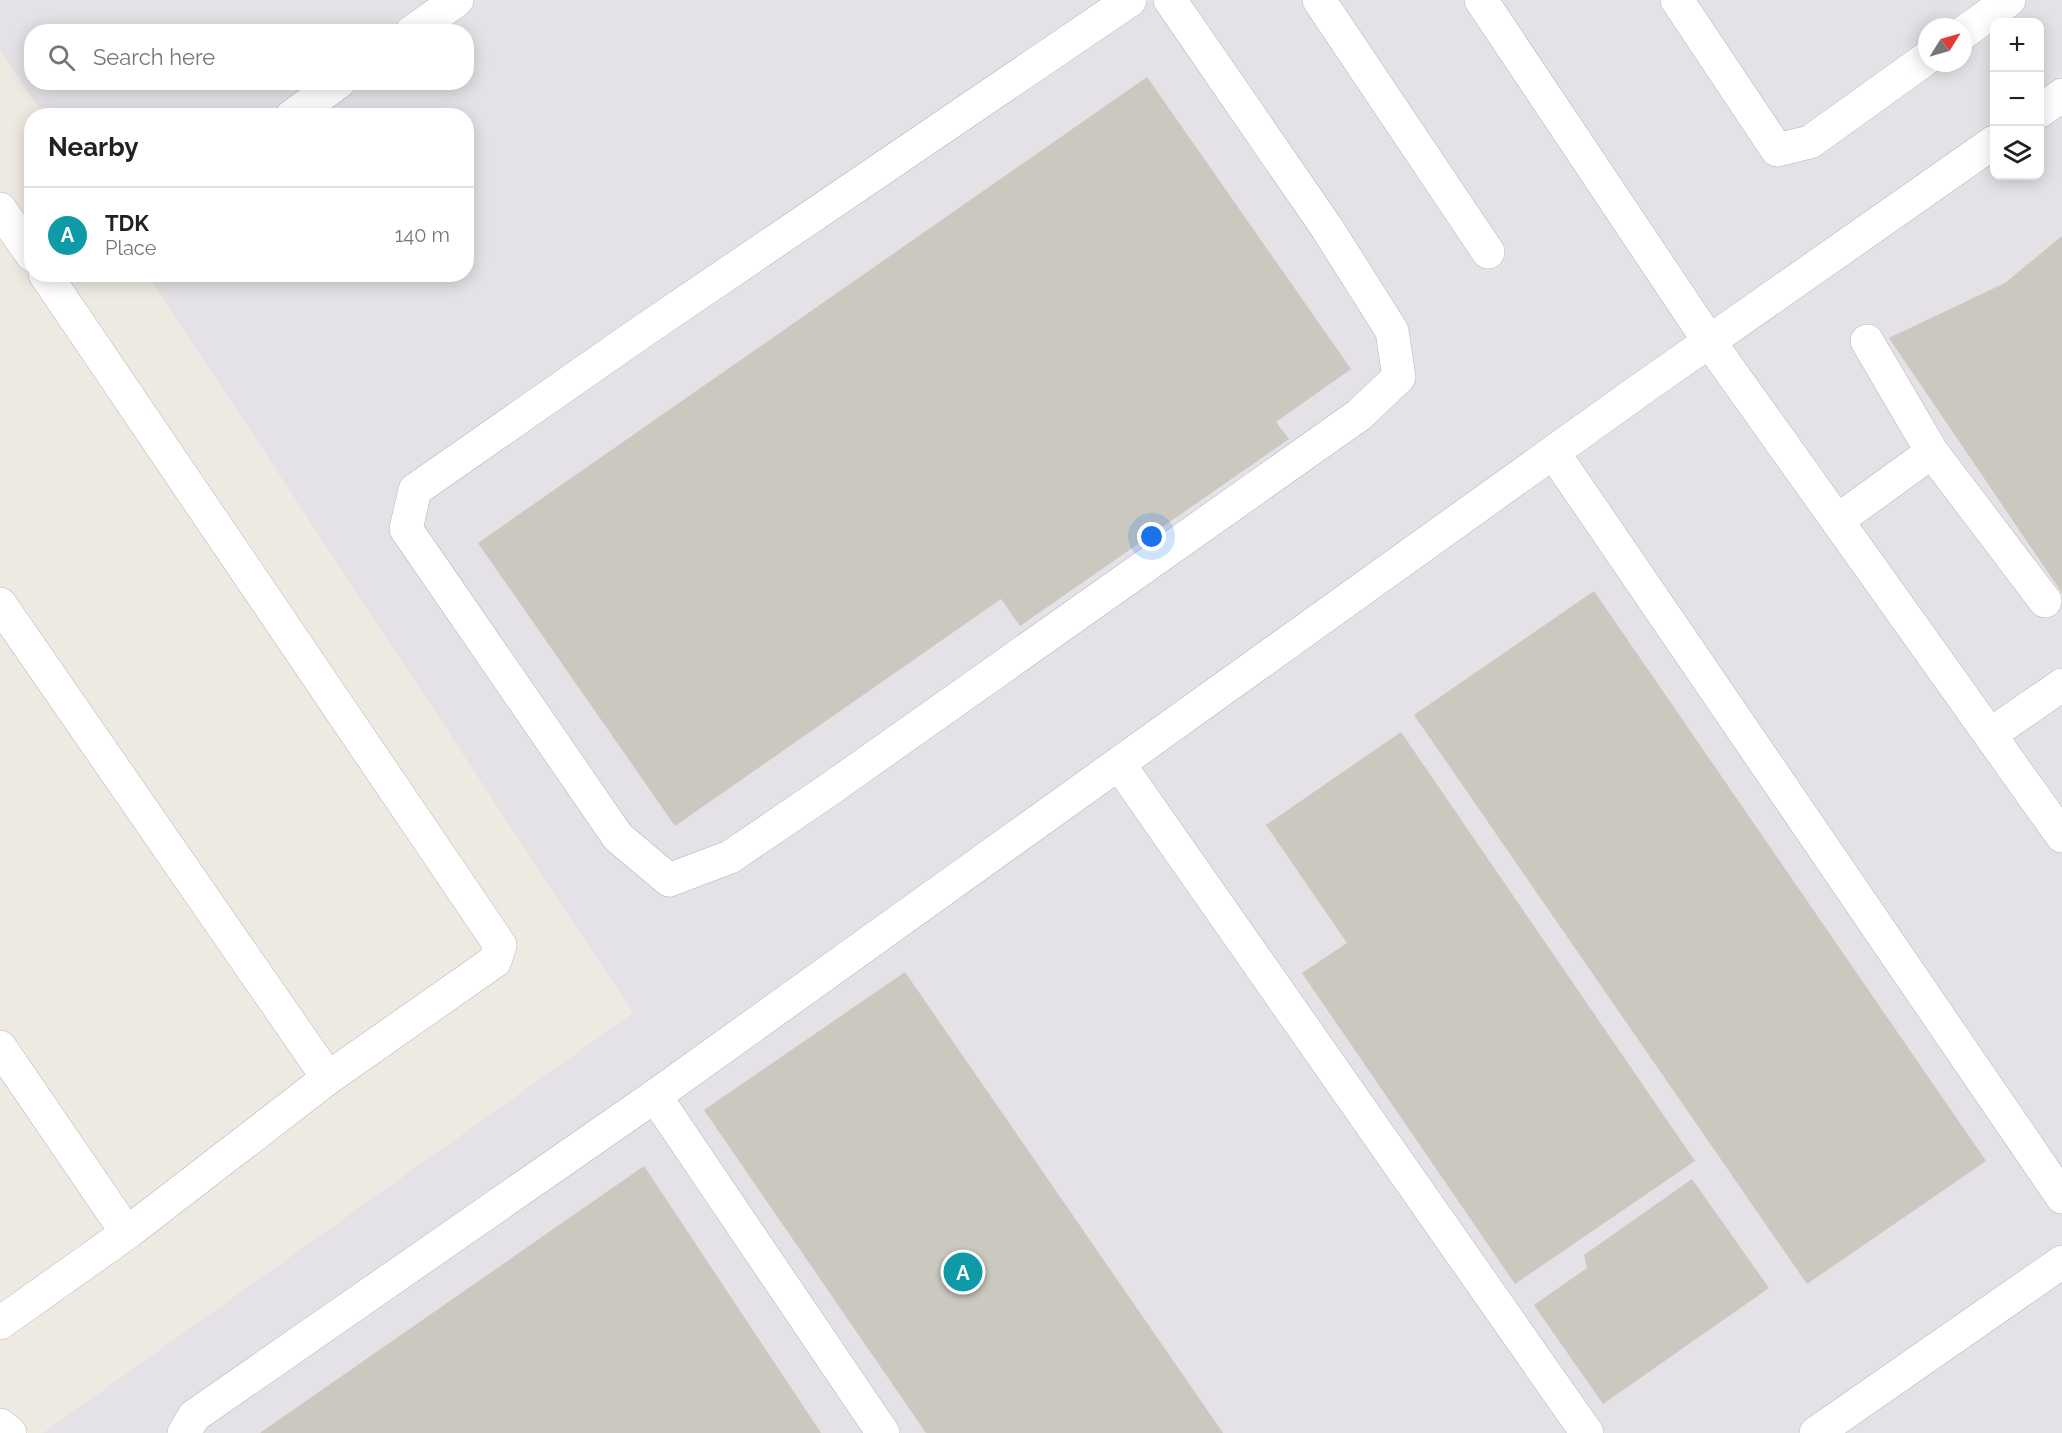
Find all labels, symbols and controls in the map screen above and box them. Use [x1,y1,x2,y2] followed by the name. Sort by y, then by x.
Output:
[1918,18,1972,72] north arrow
[1990,18,2044,180] map controls
[1990,18,2044,72] button: +
[24,24,474,90] search box
[45,41,78,74] icon: search
[93,44,215,70] text: Search here
[1990,72,2044,126] button: −
[1990,126,2044,180] button: layers
[48,132,138,162] text: Nearby
[105,210,149,236] text: TDK
[61,223,74,247] text: A
[395,223,450,247] text: 140 m
[105,236,156,260] text: Place
[1137,522,1166,551] your location
[944,1250,982,1294] pin: A

